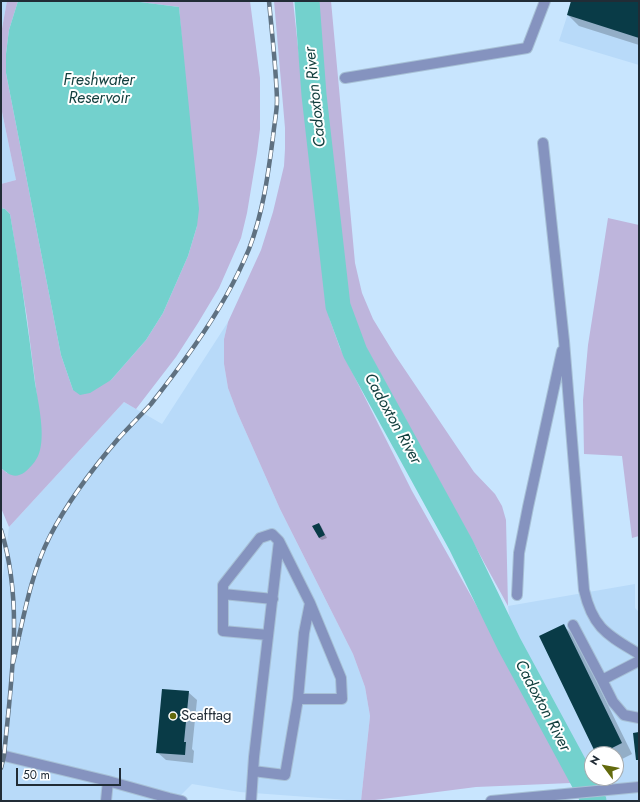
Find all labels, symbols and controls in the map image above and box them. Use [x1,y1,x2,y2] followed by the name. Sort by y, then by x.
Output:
[301,46,331,148] water label: Cadoxton River
[63,71,135,109] water label: Freshwater Reservoir
[359,370,425,468] water label: Cadoxton River
[510,657,574,755] water label: Cadoxton River
[181,707,232,725] place label: Scafftag
[168,711,178,721] marker: Scafftag
[584,746,624,786] north arrow
[586,752,604,768] text: N
[18,760,123,786] scale bar
[23,766,50,784] text: 50 m

